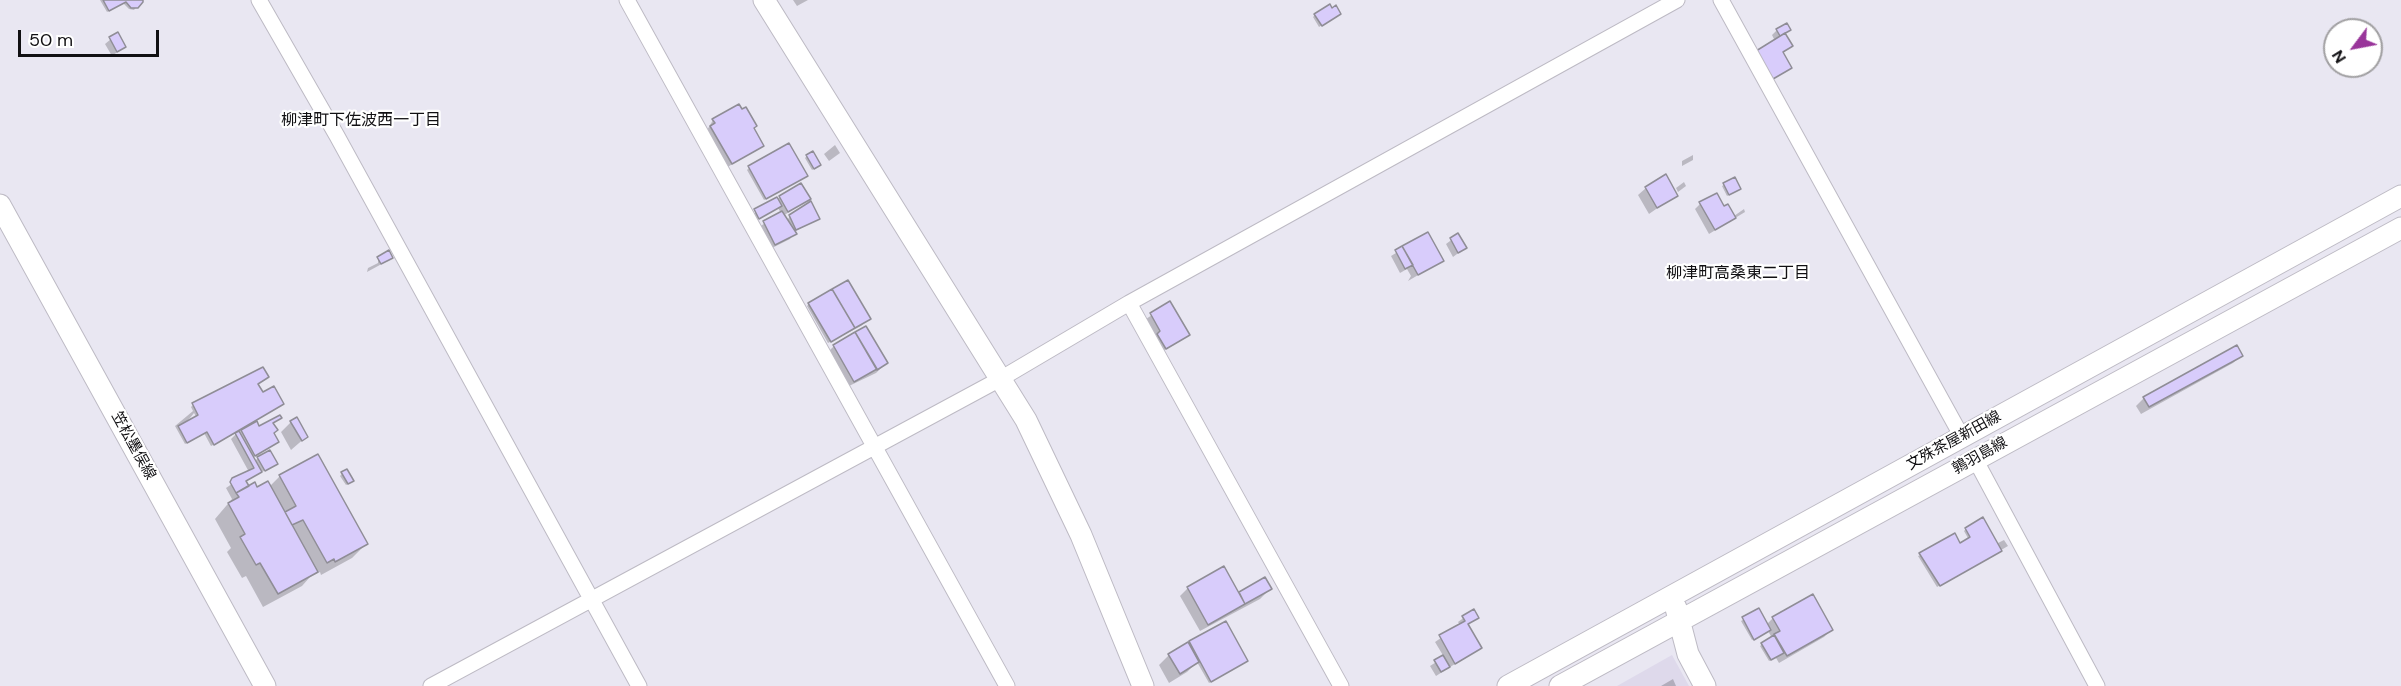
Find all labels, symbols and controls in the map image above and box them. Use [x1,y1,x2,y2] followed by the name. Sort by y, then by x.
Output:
[21,18,162,56] scale bar
[2323,18,2383,78] north arrow
[29,28,73,52] text: 50 m
[2327,46,2351,67] text: N
[281,111,441,131] district label: 柳津町下佐波西一丁目
[1666,264,1810,284] district label: 柳津町高桑東二丁目
[1904,408,2004,474] street label: 文殊茶屋新田線
[107,409,159,483] street label: 笠松墨俣線
[1949,434,2011,478] street label: 鶉羽島線

